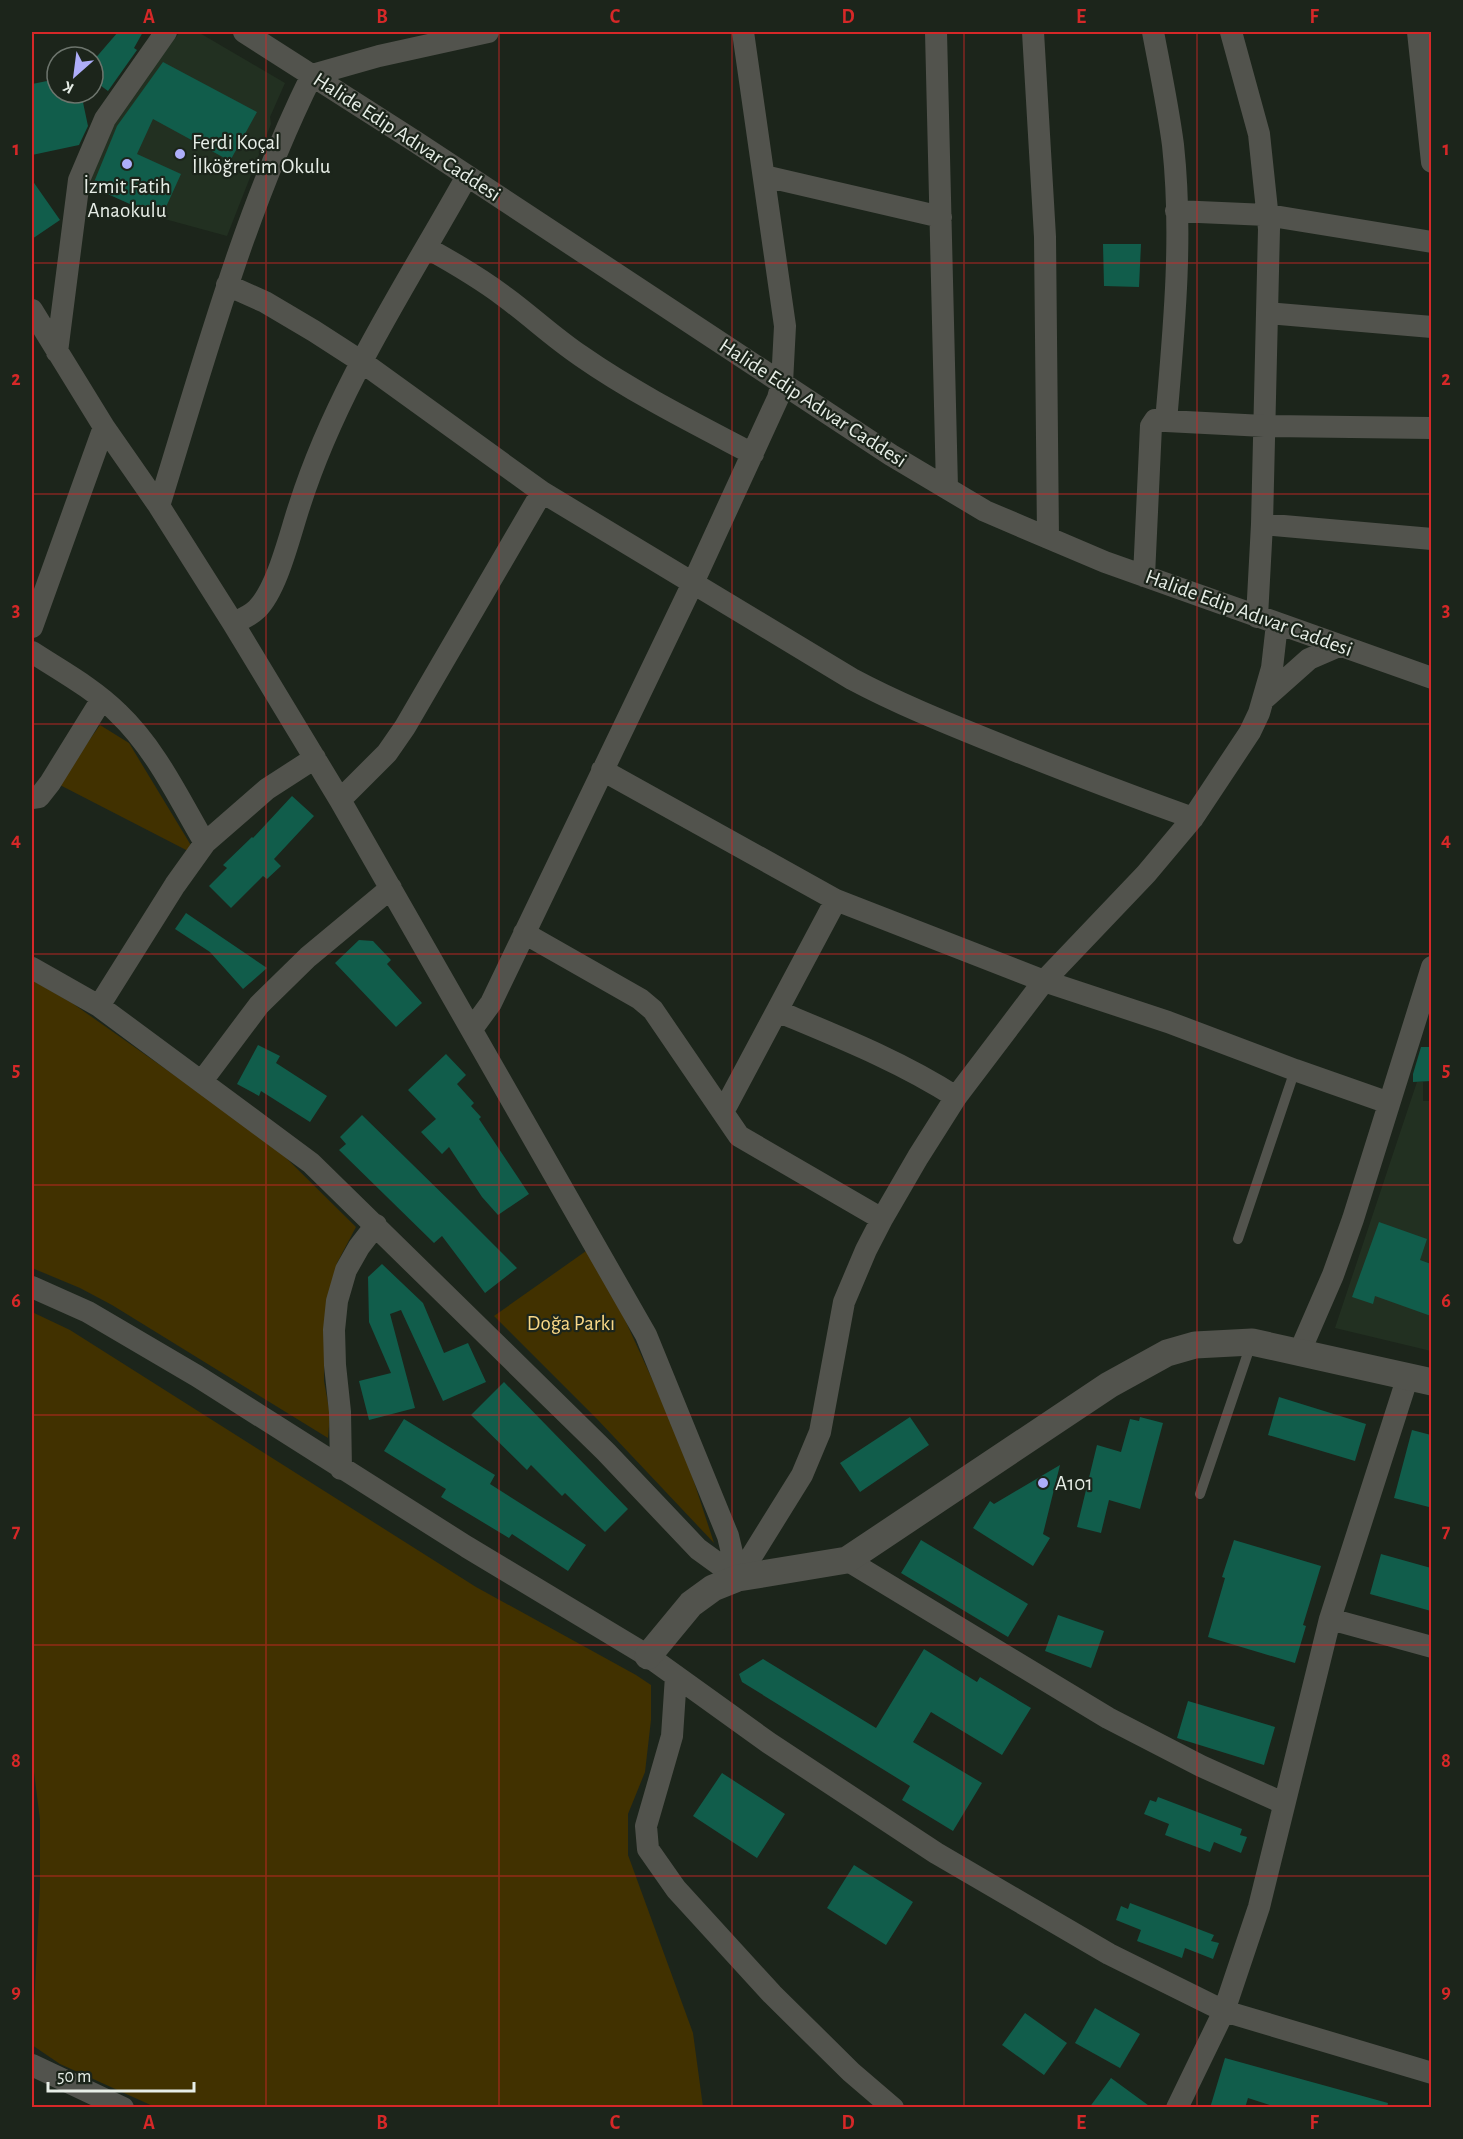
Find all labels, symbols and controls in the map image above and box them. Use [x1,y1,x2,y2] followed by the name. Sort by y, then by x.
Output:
[143,7,155,27] text: A
[376,7,388,27] text: B
[610,7,621,27] text: C
[841,7,855,27] text: D
[1076,7,1086,27] text: E
[1309,7,1319,27] text: F
[45,45,105,105] north arrow
[310,69,504,205] street label: Halide Edip Adıvar Caddesi
[60,78,76,97] text: K
[192,132,331,177] place label: Ferdi Koçal İlköğretim Okulu
[12,139,20,159] text: 1
[1442,139,1450,159] text: 1
[173,147,187,161] marker: Ferdi Koçal İlköğretim Okulu
[120,157,134,171] marker: İzmit Fatih Anaokulu
[83,175,171,221] place label: İzmit Fatih Anaokulu
[716,335,910,471] street label: Halide Edip Adıvar Caddesi
[11,369,21,389] text: 2
[1441,369,1451,389] text: 2
[1143,566,1355,660] street label: Halide Edip Adıvar Caddesi
[12,600,20,620] text: 3
[1442,600,1450,620] text: 3
[11,830,21,850] text: 4
[1441,830,1451,850] text: 4
[12,1060,20,1080] text: 5
[1442,1060,1450,1080] text: 5
[11,1291,21,1311] text: 6
[1441,1291,1451,1311] text: 6
[527,1313,615,1334] park label: Doğa Parkı
[1055,1473,1093,1494] place label: A101
[1036,1476,1050,1490] marker: A101
[12,1521,21,1541] text: 7
[1442,1521,1451,1541] text: 7
[11,1751,21,1771] text: 8
[1441,1751,1451,1771] text: 8
[11,1982,21,2002] text: 9
[1441,1982,1451,2002] text: 9
[48,2055,194,2093] scale bar
[57,2068,91,2086] text: 50 m
[143,2113,155,2133] text: A
[376,2113,388,2133] text: B
[610,2113,621,2133] text: C
[841,2113,855,2133] text: D
[1076,2113,1086,2133] text: E
[1309,2113,1319,2133] text: F

